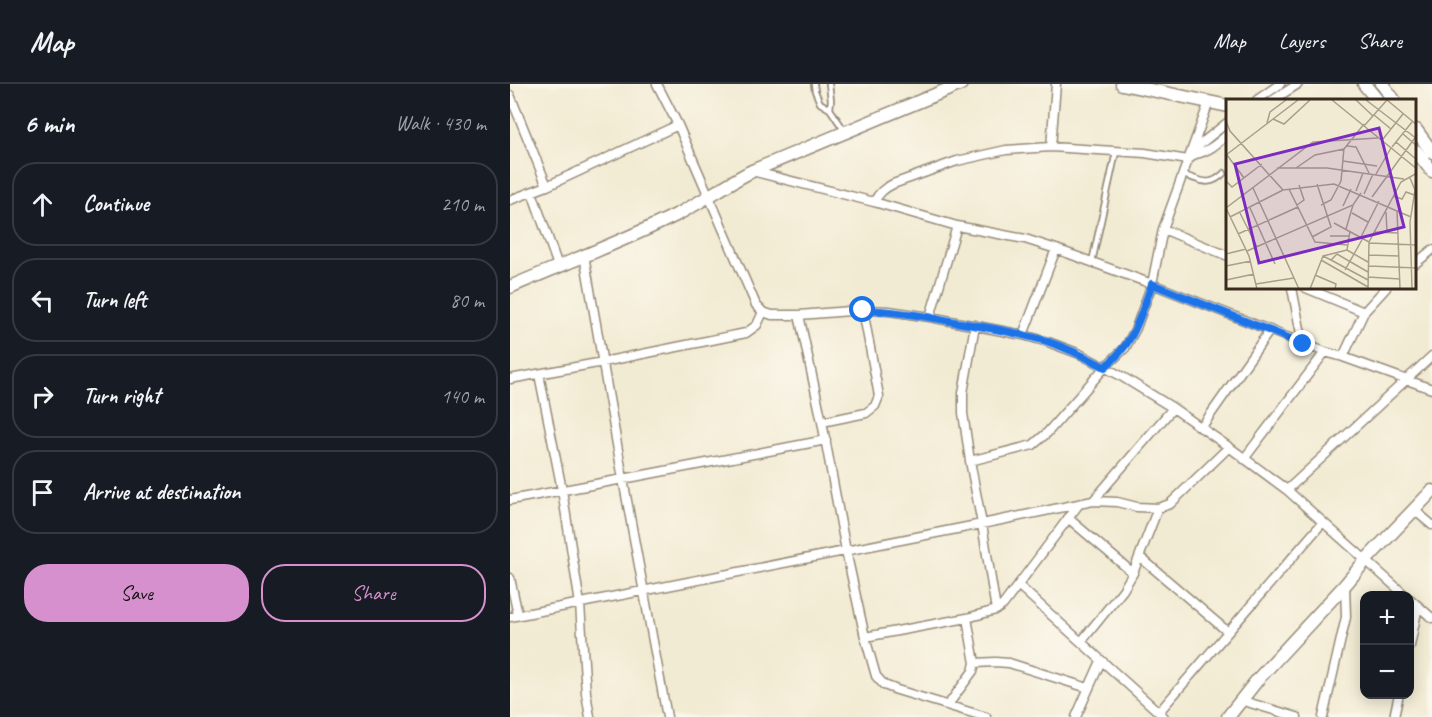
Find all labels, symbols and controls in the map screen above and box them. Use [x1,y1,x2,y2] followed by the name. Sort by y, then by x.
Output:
[30,24,73,59] text: Map
[1213,28,1246,54] text: Map
[1279,28,1325,54] text: Layers
[1358,28,1402,54] text: Share
[1226,99,1417,290] inset map
[24,107,74,140] text: 6 min
[396,111,486,136] text: Walk · 430 m
[26,188,59,221] icon: ahead
[83,190,149,218] text: Continue
[441,192,484,217] text: 210 m
[26,284,59,317] icon: left
[83,286,147,314] text: Turn left
[450,288,484,313] text: 80 m
[849,296,875,322] route start
[1289,330,1315,356] route end
[26,380,59,413] icon: right
[83,382,160,410] text: Turn right
[441,384,484,409] text: 140 m
[26,476,59,509] icon: arrive
[83,478,240,506] text: Arrive at destination
[24,564,249,622] button: Save
[261,564,486,622] button: Share
[1360,591,1414,699] map controls
[1360,591,1414,645] button: +
[1360,645,1414,699] button: −

